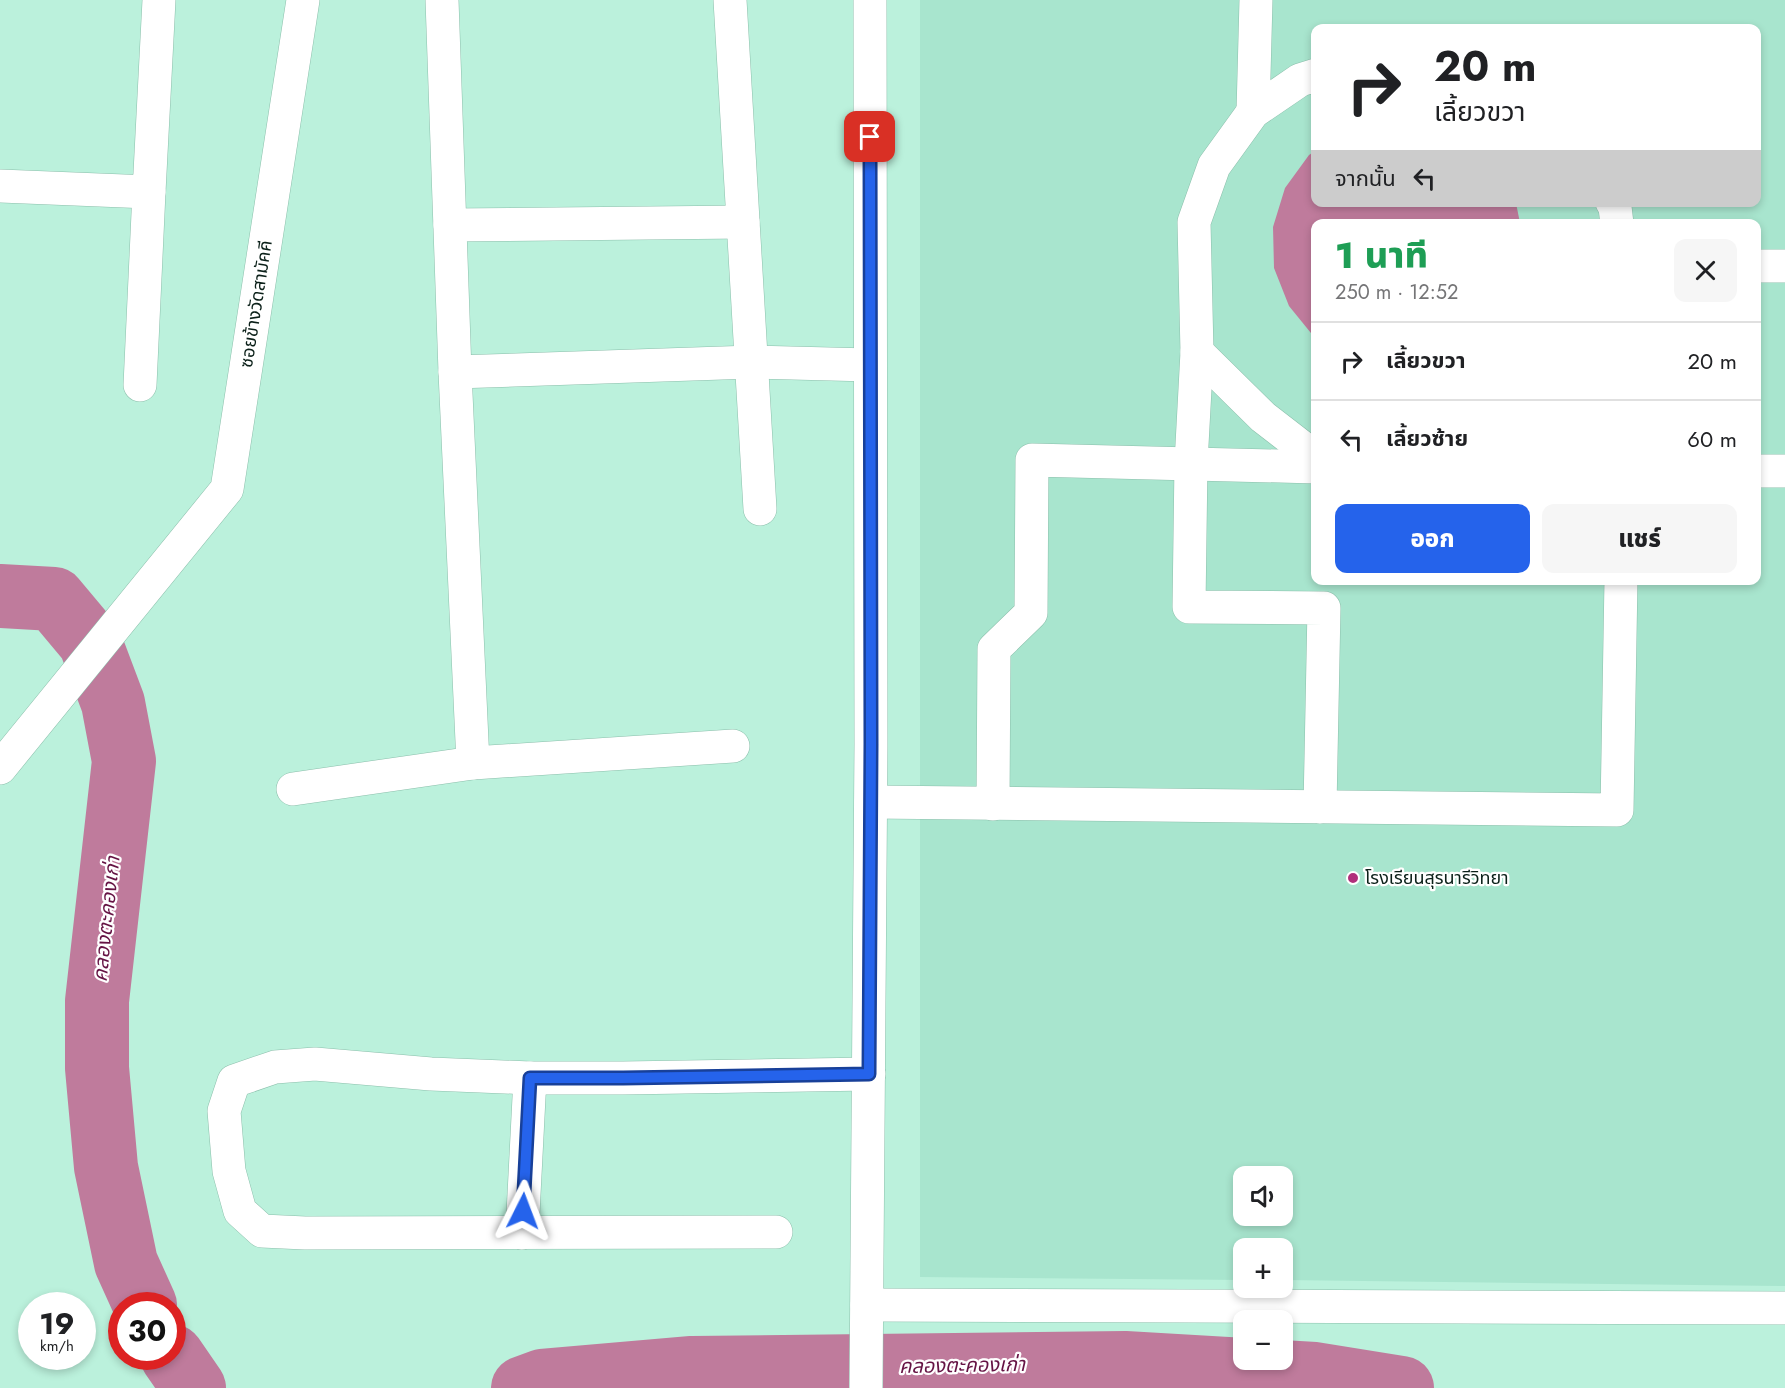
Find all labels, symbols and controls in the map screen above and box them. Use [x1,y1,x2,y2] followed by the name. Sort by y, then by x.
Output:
[1434,36,1536,97] text: 20 m
[1335,48,1413,126] icon: right
[1434,92,1525,131] text: เลี้ยวขวา
[844,111,895,162] pin
[853,120,886,153] icon: arrive
[1335,162,1396,194] text: จากนั้น
[1408,162,1441,195] icon: left
[1335,229,1428,281] text: 1 นาที
[233,238,279,370] street label: ซอยข้างวัดสามัคคี
[1674,239,1737,302] button: close
[1335,278,1458,307] text: 250 m · 12:52
[1386,344,1466,376] text: เลี้ยวขวา
[1335,345,1368,378] icon: right
[1688,345,1737,377] text: 20 m
[1386,422,1468,454] text: เลี้ยวซ้าย
[1335,423,1368,456] icon: left
[1687,423,1737,455] text: 60 m
[1335,504,1530,573] button: ออก
[1542,504,1737,573] button: แชร์
[85,854,128,983] water label: คลองตะคองเก่า
[1365,865,1508,891] place label: โรงเรียนสุรนารีวิทยา
[1346,871,1360,885] marker: โรงเรียนสุรนารีวิทยา
[1233,1166,1293,1370] map controls
[1233,1166,1293,1226] button: sound
[491,1179,555,1243] position arrow
[1233,1238,1293,1298] button: +
[108,1292,186,1370] speed limit sign: 30
[39,1302,75,1345] text: 19
[1233,1310,1293,1370] button: −
[40,1335,74,1357] text: km/h
[899,1350,1026,1381] water label: คลองตะคองเก่า

